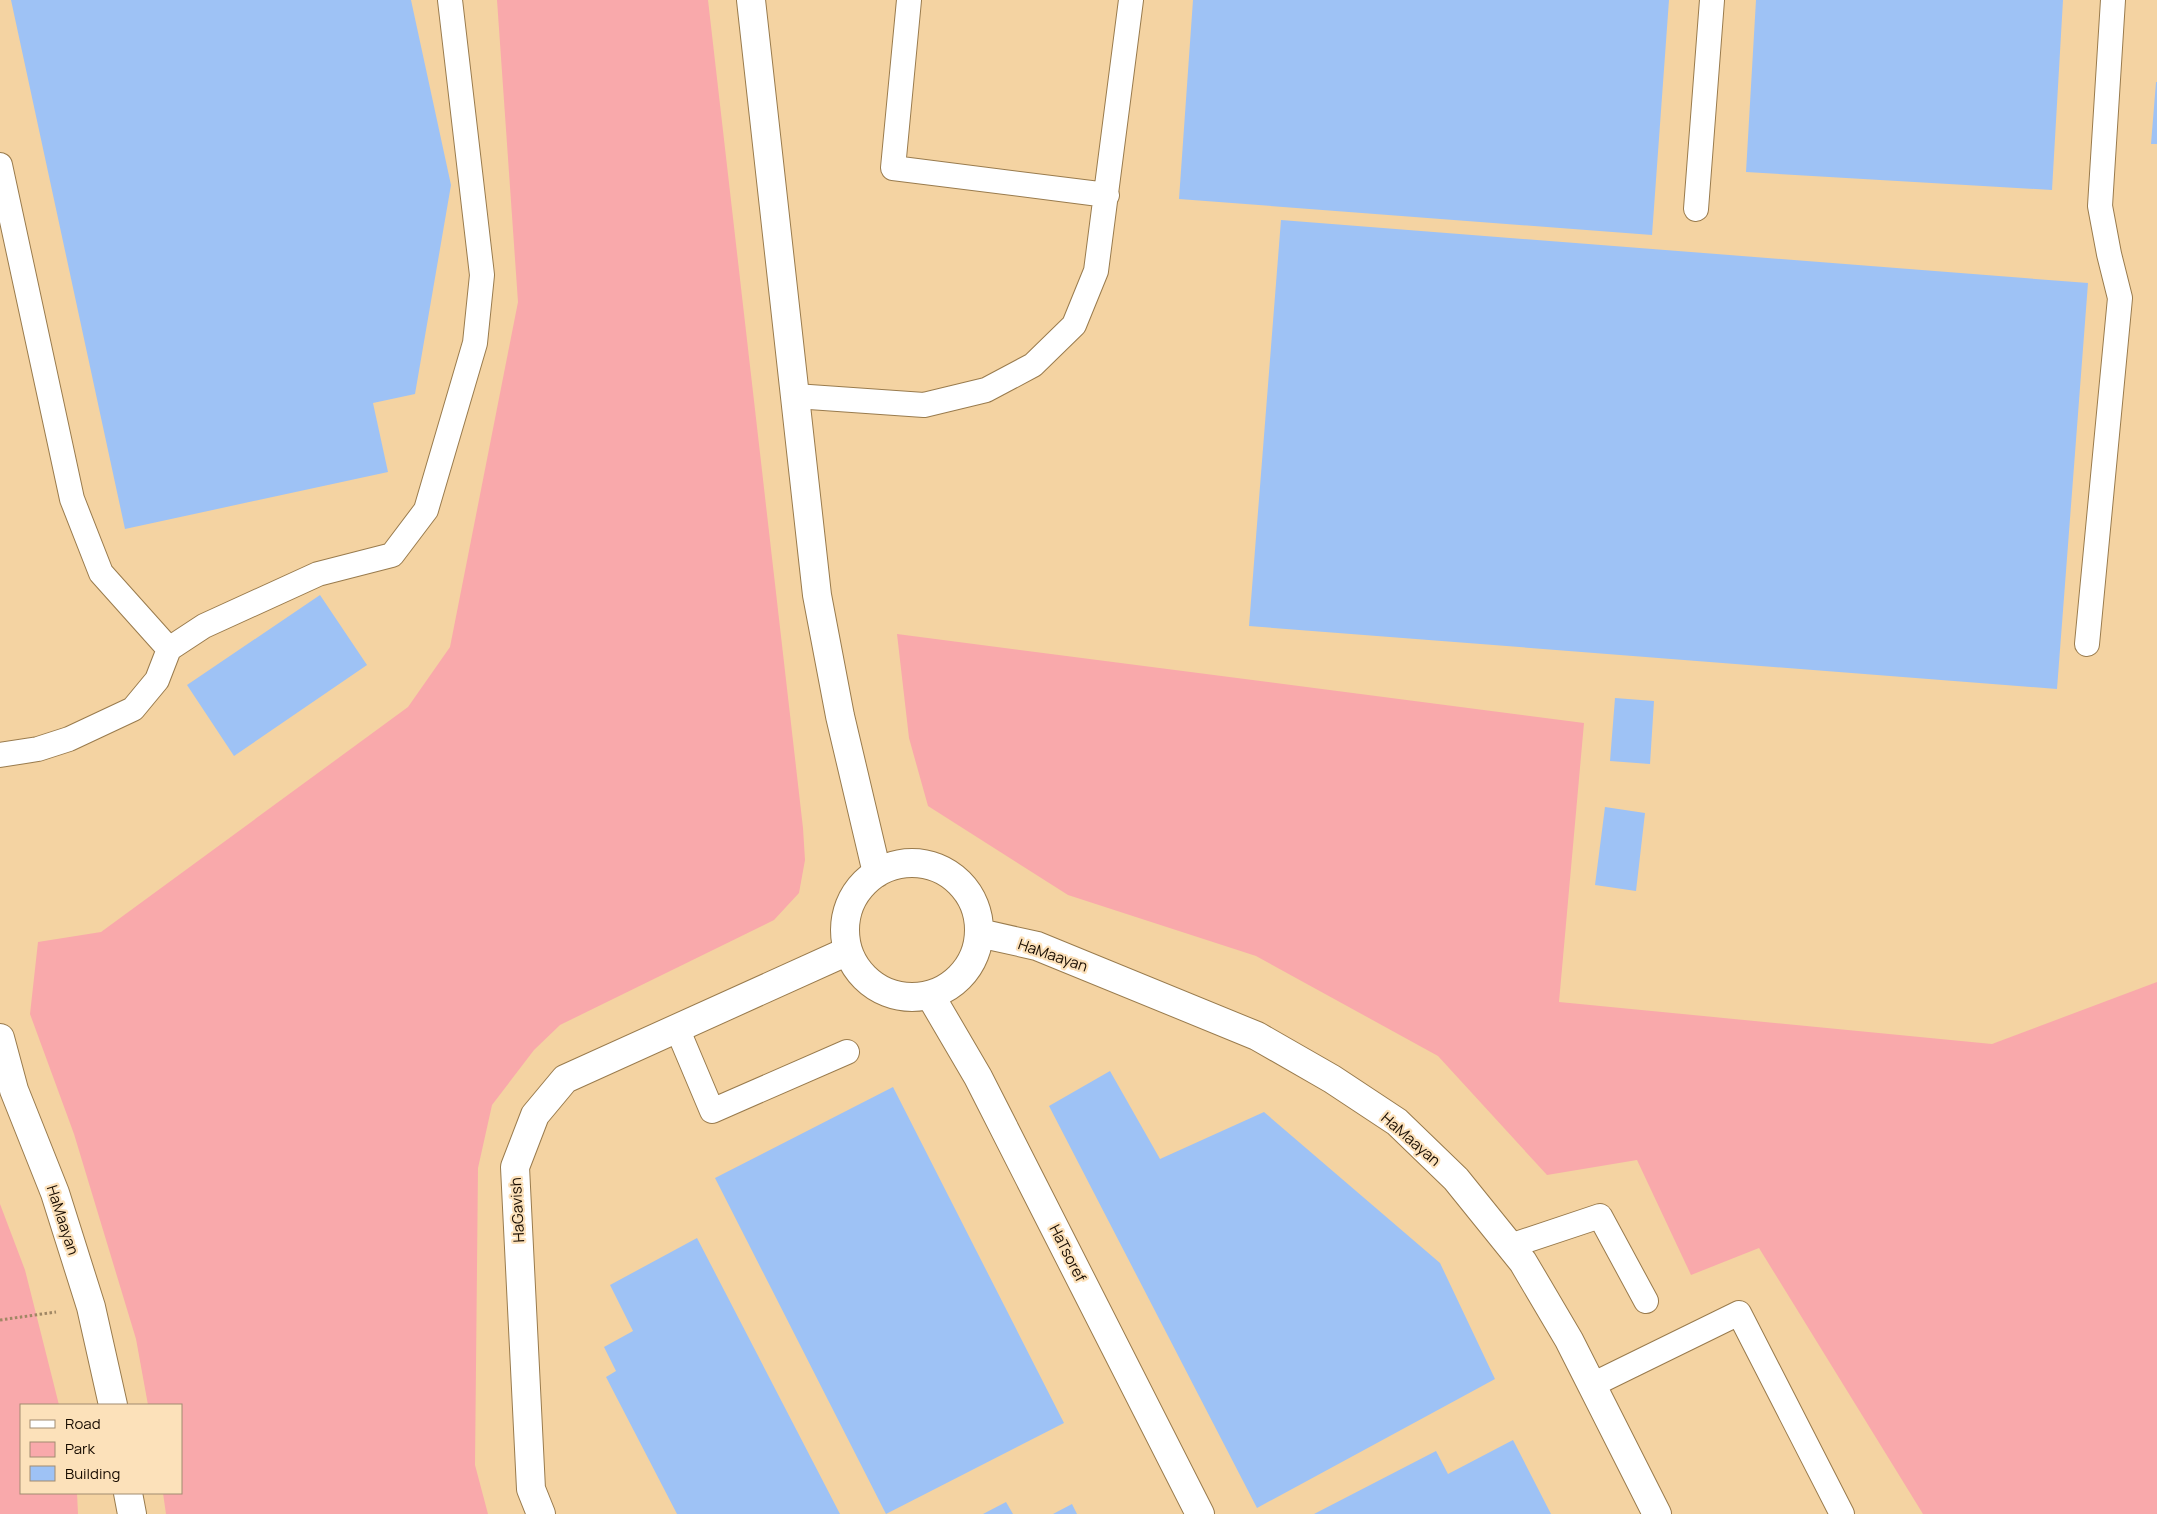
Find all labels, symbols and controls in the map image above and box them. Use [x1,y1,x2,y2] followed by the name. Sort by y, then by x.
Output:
[1015,933,1091,977] street label: HaMaayan
[1377,1107,1445,1171] street label: HaMaayan
[505,1177,529,1243] street label: HaGavish
[42,1182,84,1258] street label: HaMaayan
[1045,1221,1092,1286] street label: HaTsoref
[20,1404,182,1494] legend
[65,1413,101,1434] text: Road
[65,1438,95,1459] text: Park
[65,1463,120,1484] text: Building

